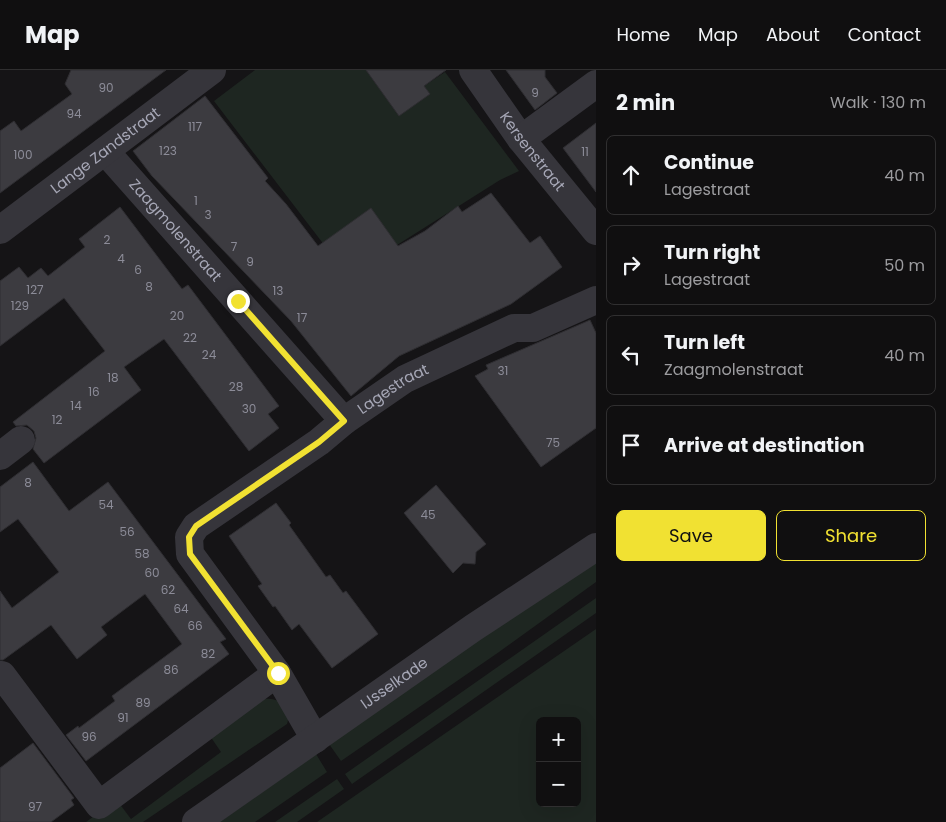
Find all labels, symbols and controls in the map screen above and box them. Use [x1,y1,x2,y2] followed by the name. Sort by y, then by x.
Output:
[25,18,80,51] text: Map
[616,22,670,47] text: Home
[698,22,738,47] text: Map
[766,22,820,47] text: About
[848,22,921,47] text: Contact
[98,79,114,96] house number: 90
[531,84,539,101] house number: 9
[616,88,675,117] text: 2 min
[830,91,926,114] text: Walk · 130 m
[46,102,164,198] street label: Lange Zandstraat
[66,105,82,122] house number: 94
[495,107,570,195] street label: Kersenstraat
[188,118,203,135] house number: 117
[159,142,177,159] house number: 123
[581,143,589,160] house number: 11
[14,146,32,163] house number: 100
[664,149,754,176] text: Continue
[617,161,645,189] icon: ahead
[884,164,925,187] text: 40 m
[124,174,227,286] street label: Zaagmolenstraat
[664,178,750,201] text: Lagestraat
[194,192,198,209] house number: 1
[204,206,212,223] house number: 3
[104,231,111,248] house number: 2
[231,238,238,255] house number: 7
[664,239,760,266] text: Turn right
[117,250,125,267] house number: 4
[617,251,645,279] icon: right
[246,253,254,270] house number: 9
[884,254,925,277] text: 50 m
[134,261,142,278] house number: 6
[664,268,750,291] text: Lagestraat
[145,278,153,295] house number: 8
[26,281,44,298] house number: 127
[273,282,283,299] house number: 13
[227,290,250,313] route end
[11,297,29,314] house number: 129
[170,307,184,324] house number: 20
[297,309,308,326] house number: 17
[183,329,197,346] house number: 22
[664,329,745,356] text: Turn left
[617,341,645,369] icon: left
[884,344,925,367] text: 40 m
[202,346,217,363] house number: 24
[353,358,432,419] street label: Lagestraat
[664,358,804,381] text: Zaagmolenstraat
[498,362,508,379] house number: 31
[107,369,119,386] house number: 18
[229,378,243,395] house number: 28
[88,383,100,400] house number: 16
[70,397,82,414] house number: 14
[242,400,256,417] house number: 30
[52,411,62,428] house number: 12
[617,431,645,459] icon: arrive
[664,432,865,459] text: Arrive at destination
[546,434,560,451] house number: 75
[24,474,32,491] house number: 8
[98,496,114,513] house number: 54
[420,506,436,523] house number: 45
[616,510,766,561] button: Save
[776,510,926,561] button: Share
[119,523,135,540] house number: 56
[134,545,150,562] house number: 58
[144,564,160,581] house number: 60
[161,581,175,598] house number: 62
[173,600,189,617] house number: 64
[187,617,203,634] house number: 66
[201,645,215,662] house number: 82
[356,652,432,714] street label: IJsselkade
[163,661,179,678] house number: 86
[267,662,290,685] route start
[135,694,151,711] house number: 89
[117,709,129,726] house number: 91
[536,717,581,807] map controls
[536,717,581,762] button: +
[81,728,97,745] house number: 96
[536,762,581,807] button: −
[28,798,42,815] house number: 97

